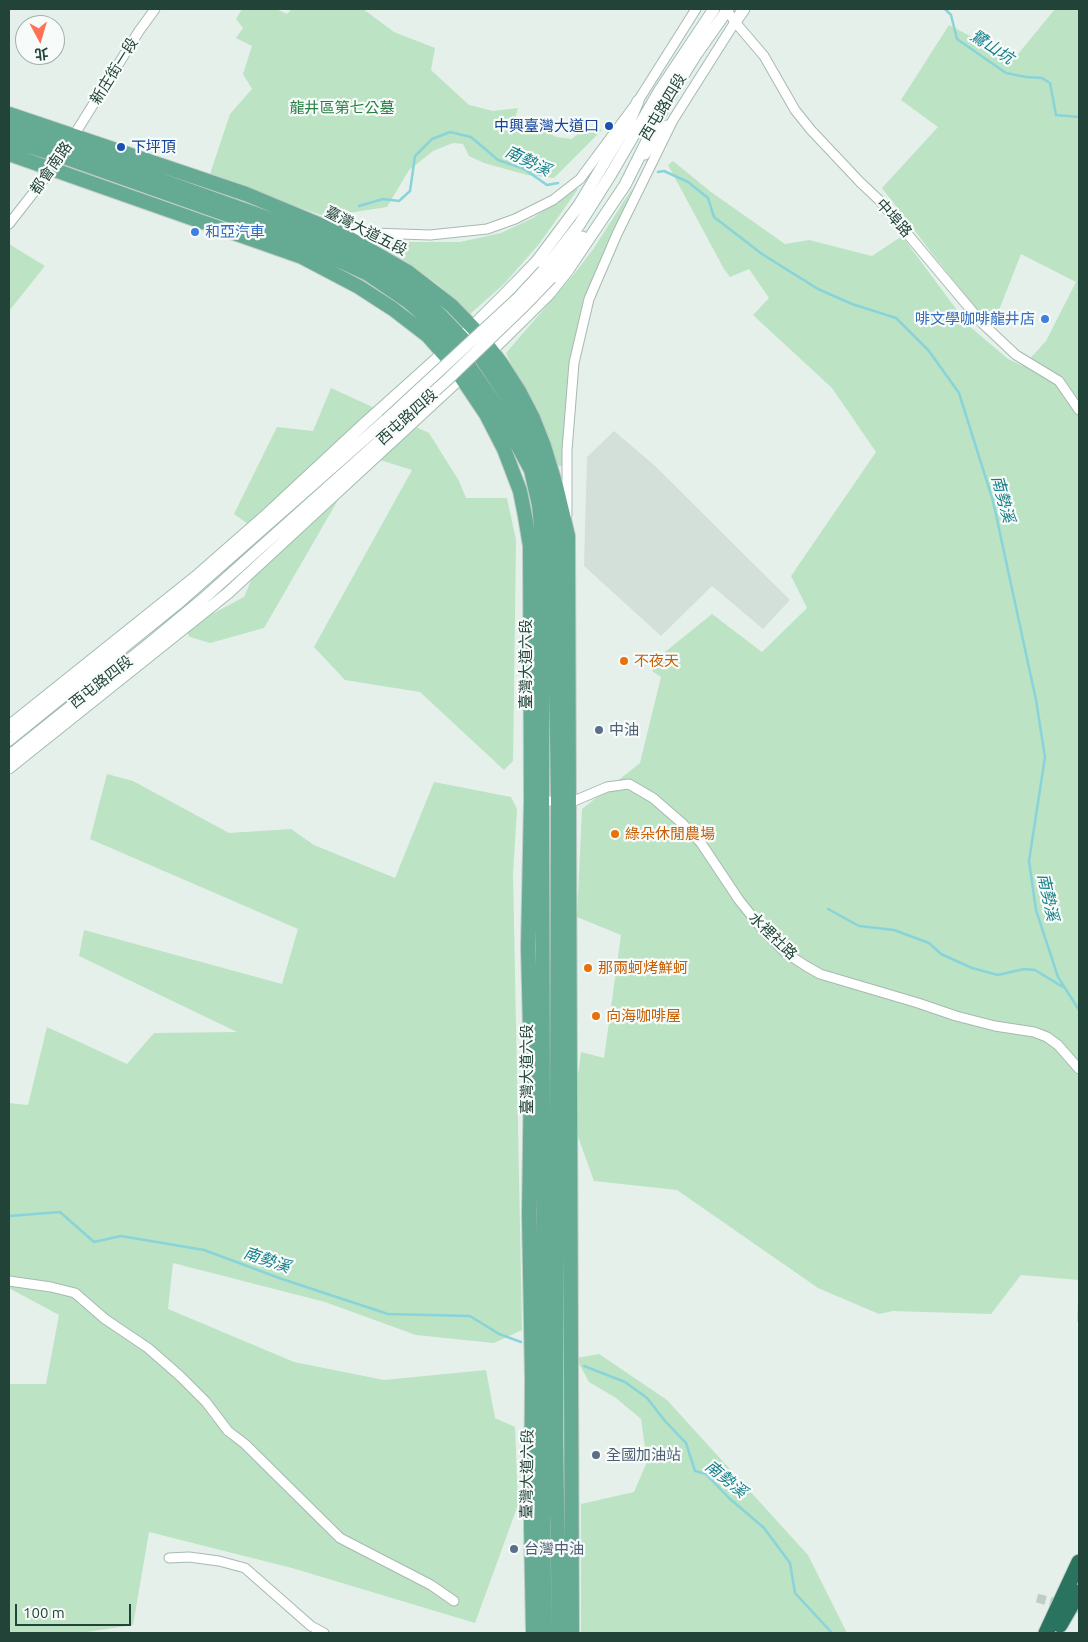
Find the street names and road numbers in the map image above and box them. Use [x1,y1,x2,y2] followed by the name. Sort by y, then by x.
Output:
[86,34,142,108] street label: 新庄街一段
[636,70,690,144] street label: 西屯路四段
[26,138,76,198] street label: 都會南路
[872,195,916,241] street label: 中埠路
[322,203,410,259] street label: 臺灣大道五段
[373,385,441,449] street label: 西屯路四段
[517,619,535,709] street label: 臺灣大道六段
[66,652,136,712] street label: 西屯路四段
[745,909,801,963] street label: 水裡社路
[518,1024,536,1114] street label: 臺灣大道六段
[517,1429,537,1519] street label: 臺灣大道六段

